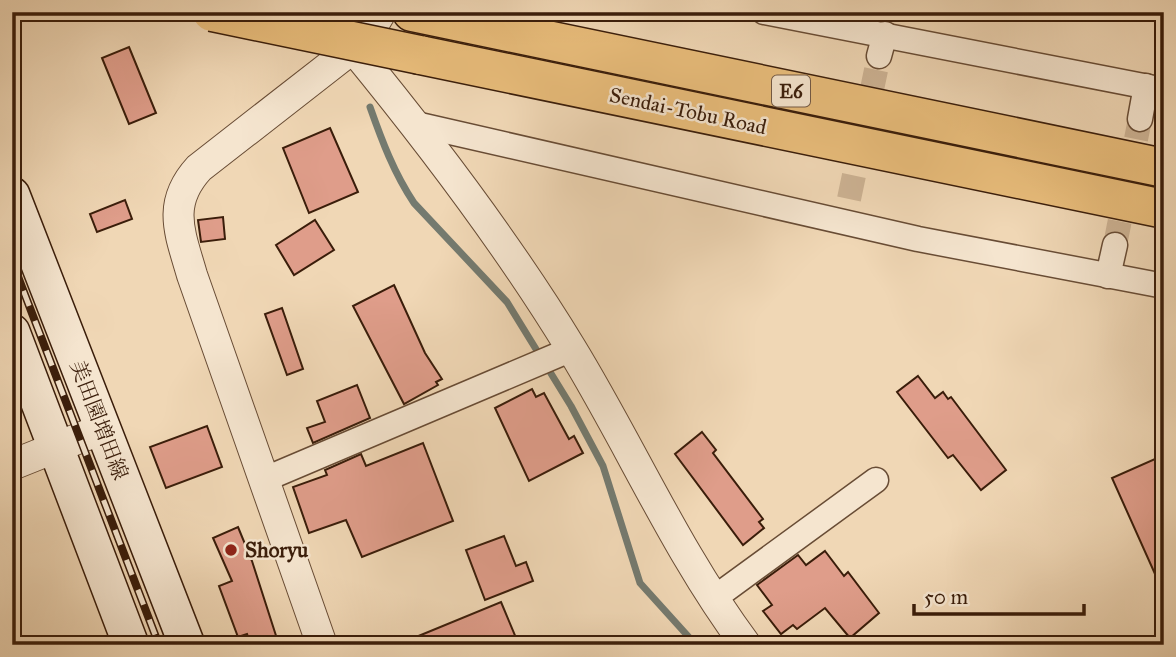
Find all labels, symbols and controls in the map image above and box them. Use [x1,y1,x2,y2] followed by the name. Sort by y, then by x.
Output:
[772,76,810,106] road number: E6
[607,82,769,140] street label: Sendai-Tobu Road
[64,357,134,483] street label: 美田園増田線
[245,537,309,563] place label: Shoryu
[223,542,239,558] marker: Shoryu
[914,573,1083,617] scale bar
[924,584,969,610] text: 50 m

